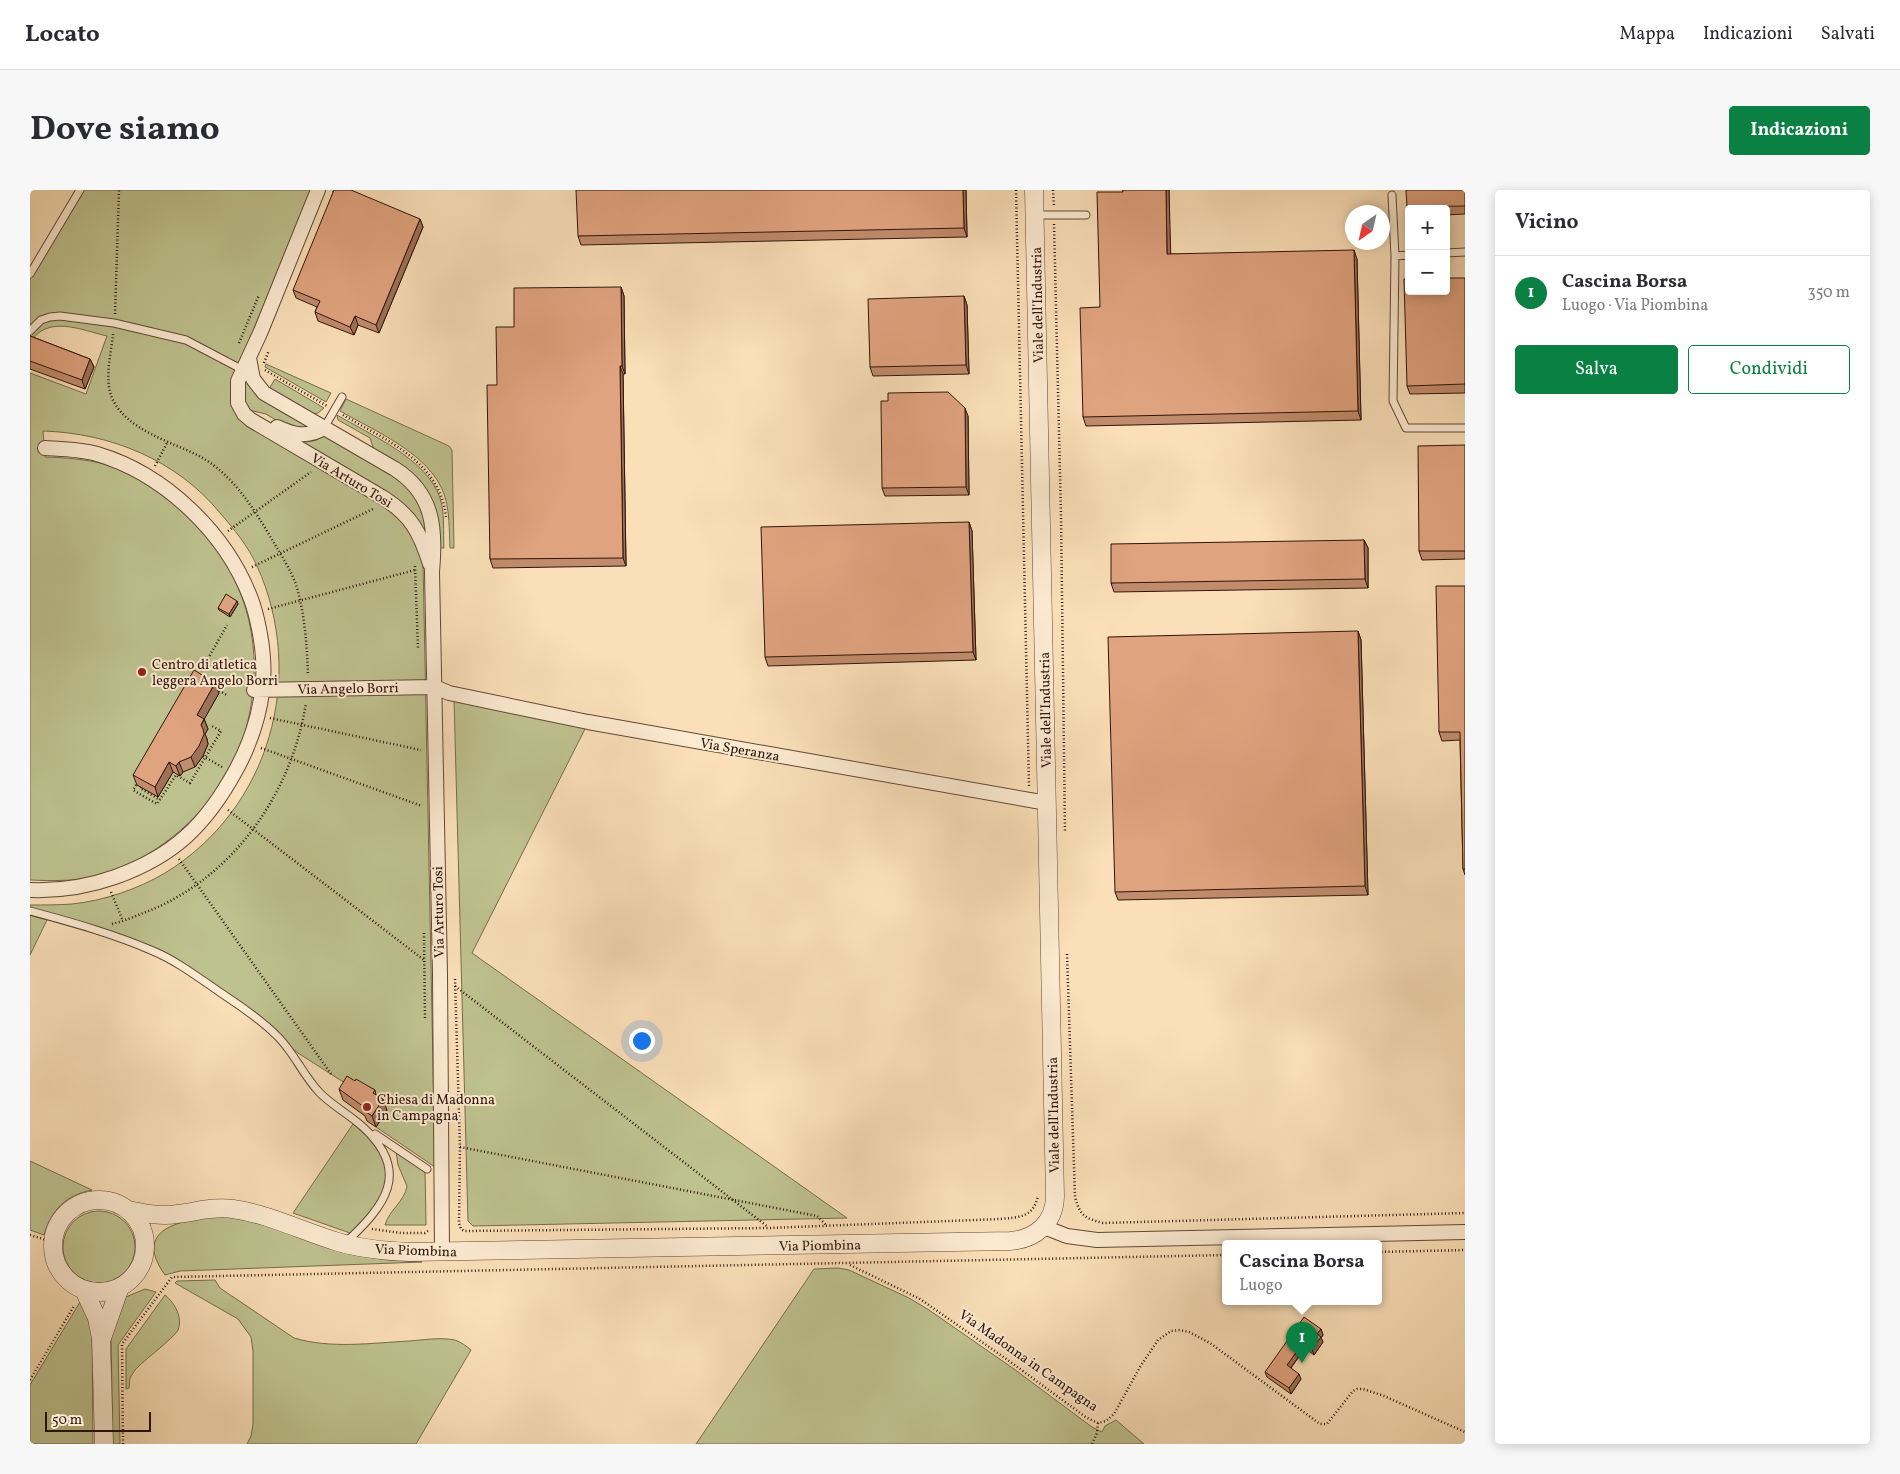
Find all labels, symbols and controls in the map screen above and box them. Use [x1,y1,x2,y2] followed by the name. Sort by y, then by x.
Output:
[25,18,100,52] text: Locato
[1620,22,1675,47] text: Mappa
[1703,22,1793,47] text: Indicazioni
[1821,22,1875,47] text: Salvati
[30,106,220,154] text: Dove siamo
[1729,106,1870,155] button: Indicazioni
[1345,205,1390,250] north arrow
[1405,205,1450,295] map controls
[1405,205,1450,250] button: +
[1515,208,1579,237] text: Vicino
[1028,247,1049,363] street label: Viale dell'Industria
[1405,250,1450,295] button: −
[1562,269,1687,295] text: Cascina Borsa
[1528,282,1534,304] text: 1
[1807,282,1850,304] text: 350 m
[1562,295,1708,317] text: Luogo · Via Piombina
[1515,345,1678,394] button: Salva
[1688,345,1850,394] button: Condividi
[307,449,396,513] street label: Via Arturo Tosi
[1036,652,1057,768] street label: Viale dell'Industria
[152,656,278,691] place label: Centro di atletica leggera Angelo Borri
[136,666,148,678] marker: Centro di atletica leggera Angelo Borri
[297,679,399,700] street label: Via Angelo Borri
[698,734,781,767] street label: Via Speranza
[429,866,450,958] street label: Via Arturo Tosi
[629,1028,655,1054] your location
[1044,1057,1065,1173] street label: Viale dell'Industria
[377,1091,495,1126] place label: Chiesa di Madonna in Campagna
[361,1101,373,1113] marker: Chiesa di Madonna in Campagna
[779,1236,861,1257] street label: Via Piombina
[1222,1240,1382,1305] popup
[375,1241,457,1262] street label: Via Piombina
[1239,1249,1365,1275] text: Cascina Borsa
[1239,1275,1283,1297] text: Luogo
[955,1306,1102,1417] street label: Via Madonna in Campagna
[1286,1322,1318,1363] pin: 1
[45,1409,151,1432] scale bar
[52,1411,82,1430] text: 50 m

